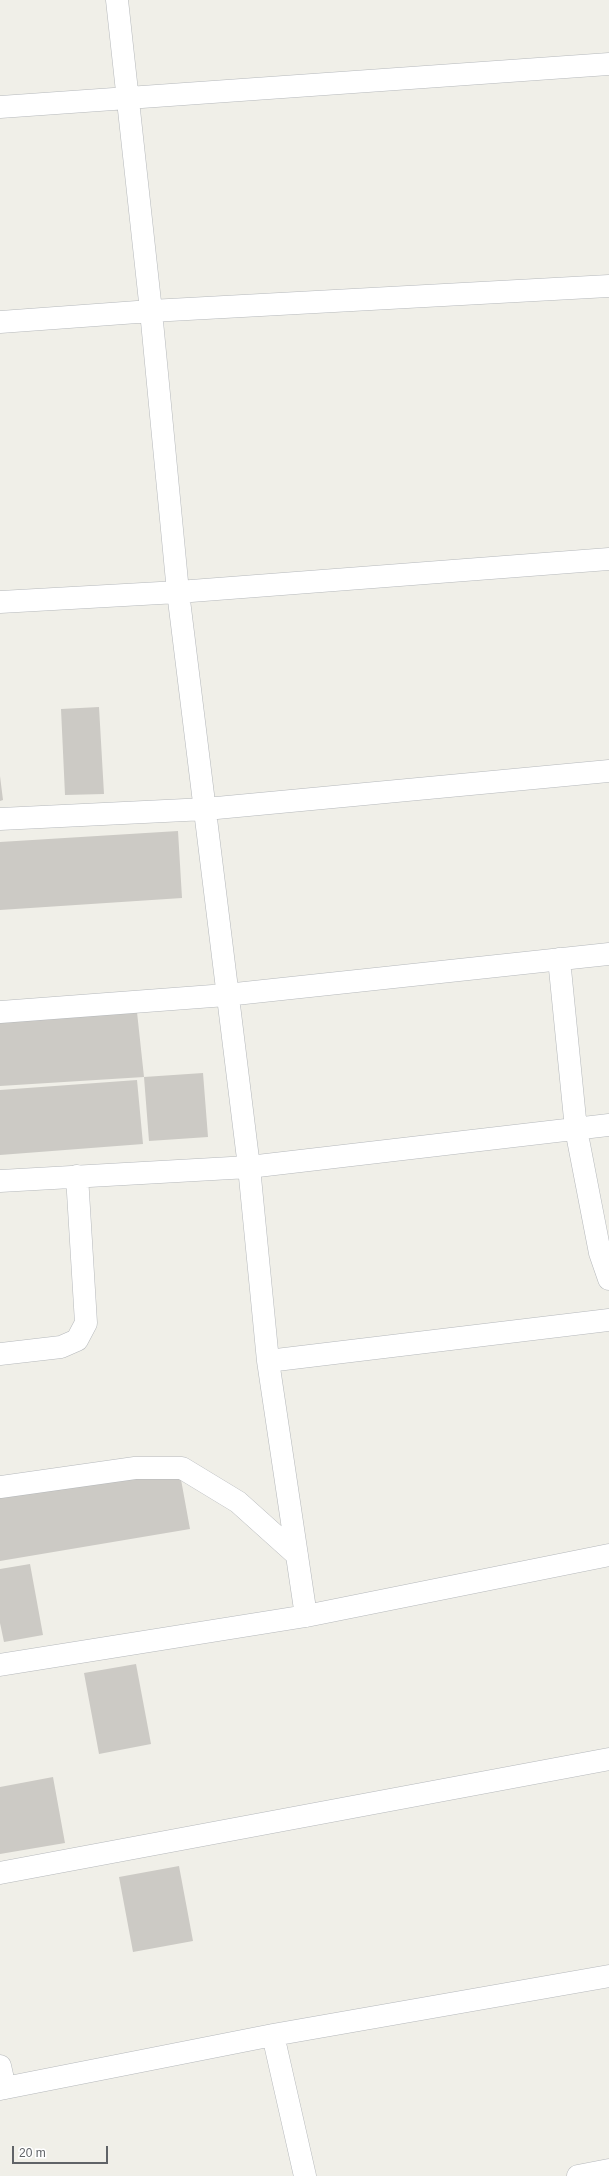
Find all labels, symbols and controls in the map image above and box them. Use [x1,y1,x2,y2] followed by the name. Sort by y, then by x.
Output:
[14,2138,110,2164] scale bar
[19,2146,46,2160] text: 20 m

